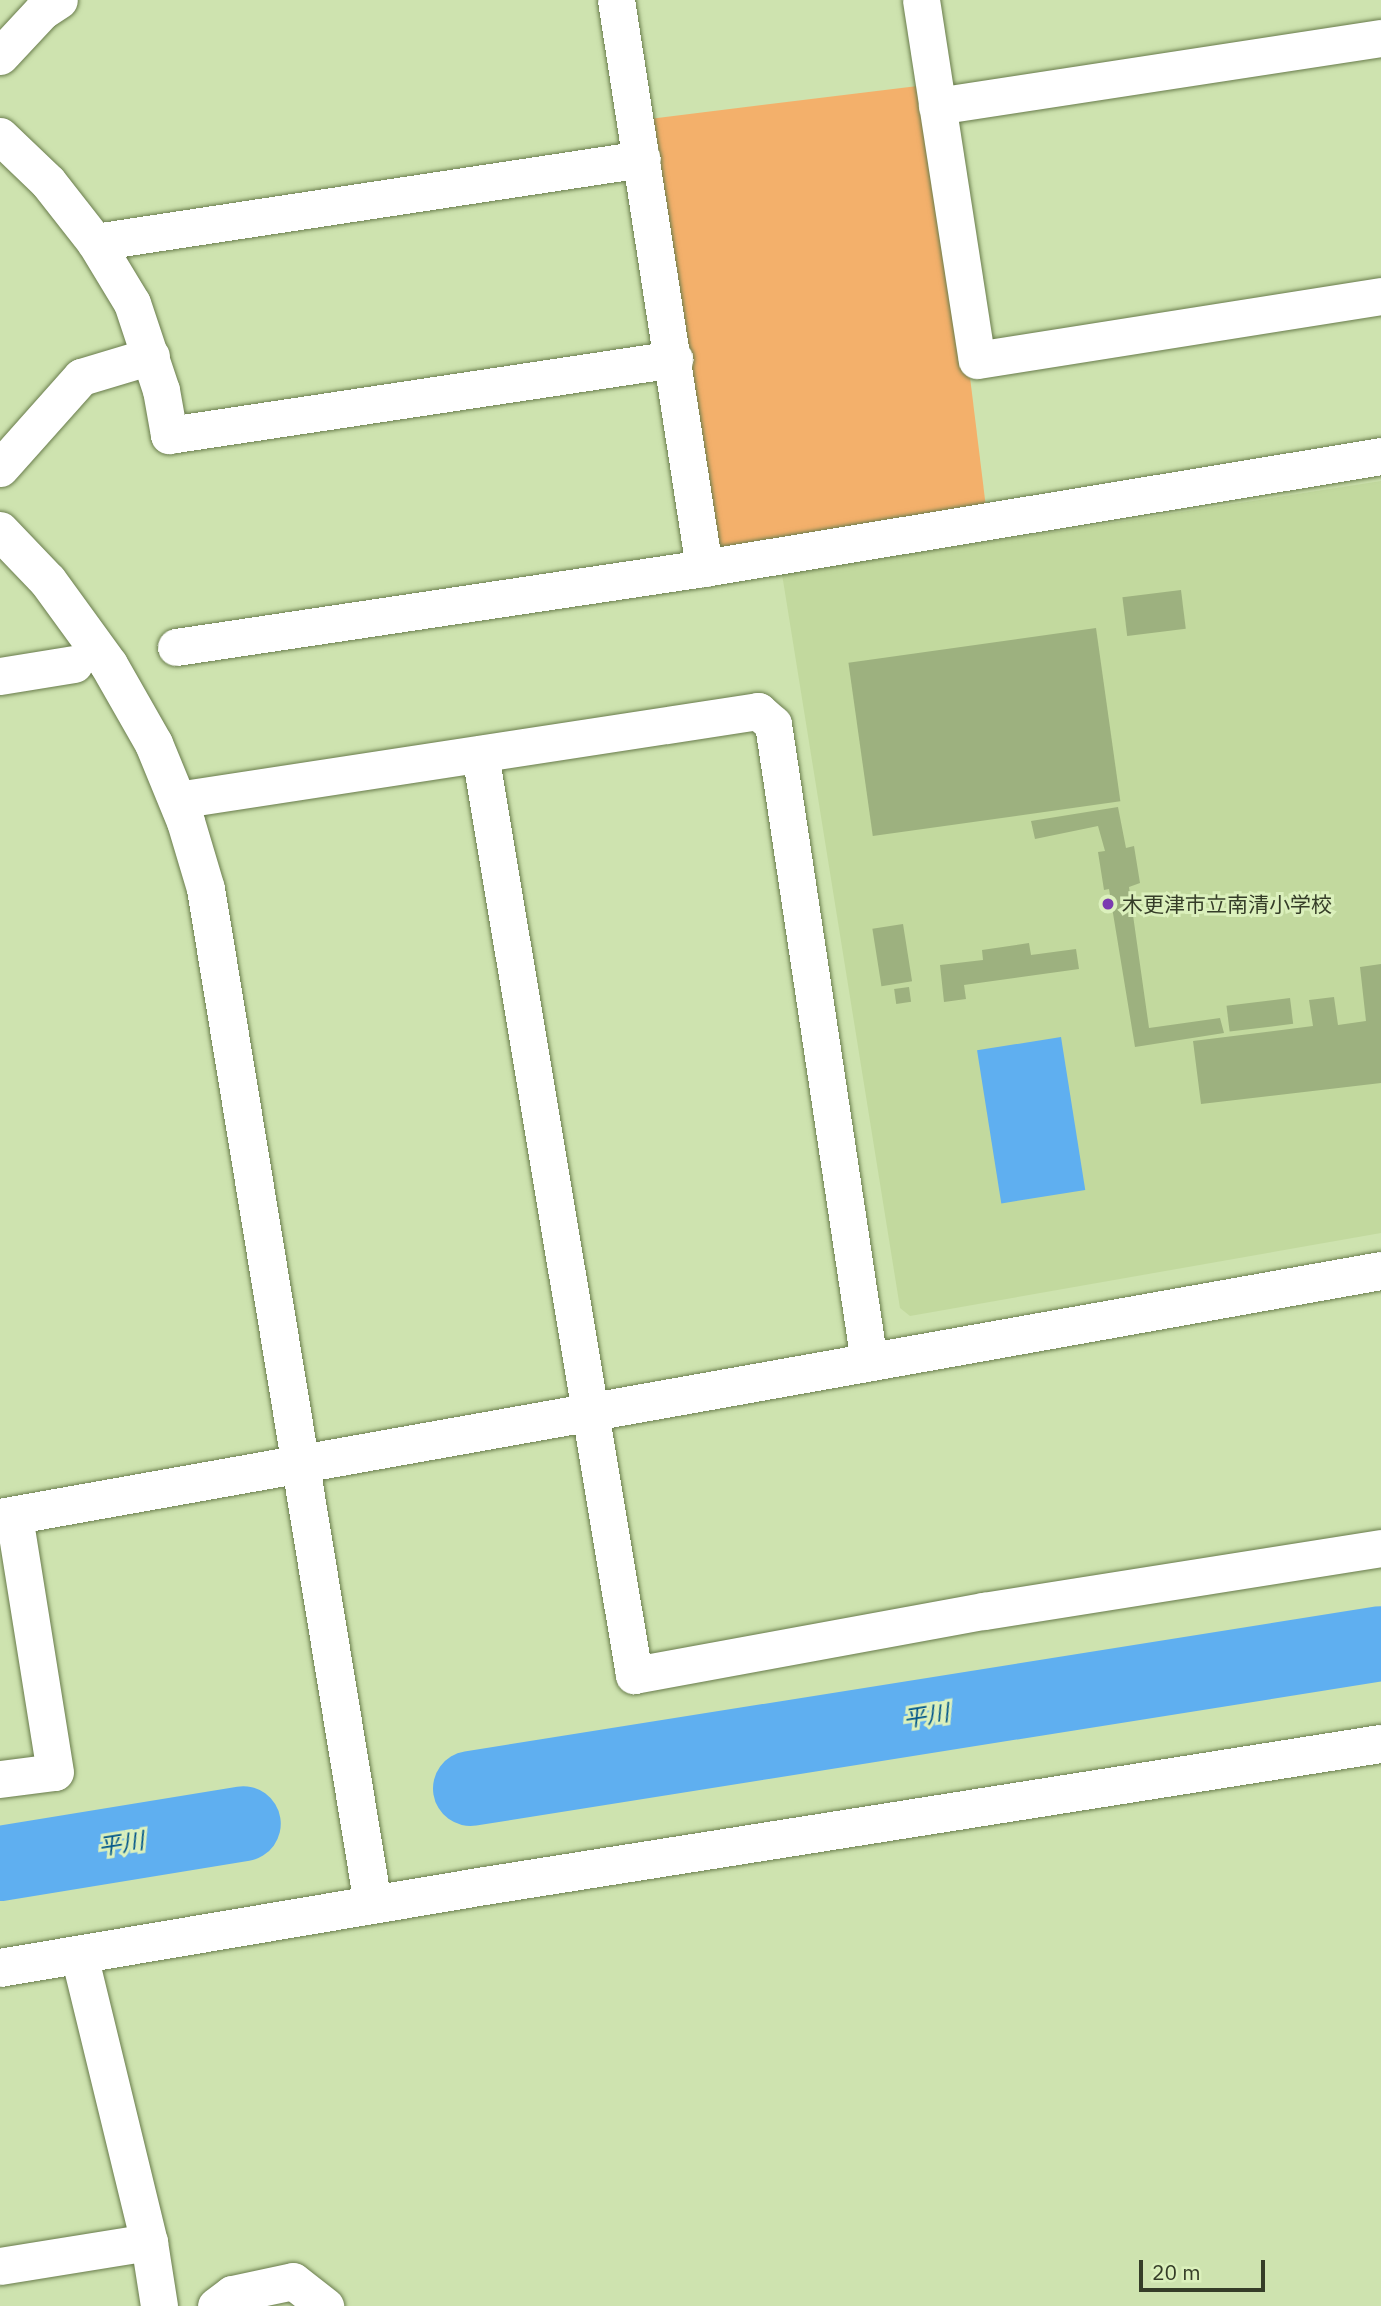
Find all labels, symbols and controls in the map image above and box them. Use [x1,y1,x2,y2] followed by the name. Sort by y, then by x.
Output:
[1122,891,1332,917] place label: 木更津市立南清小学校
[1100,896,1116,912] marker: 木更津市立南清小学校
[901,1698,951,1732] water label: 平川
[96,1826,146,1860] water label: 平川
[1143,2246,1269,2290] scale bar
[1152,2258,1201,2286] text: 20 m

